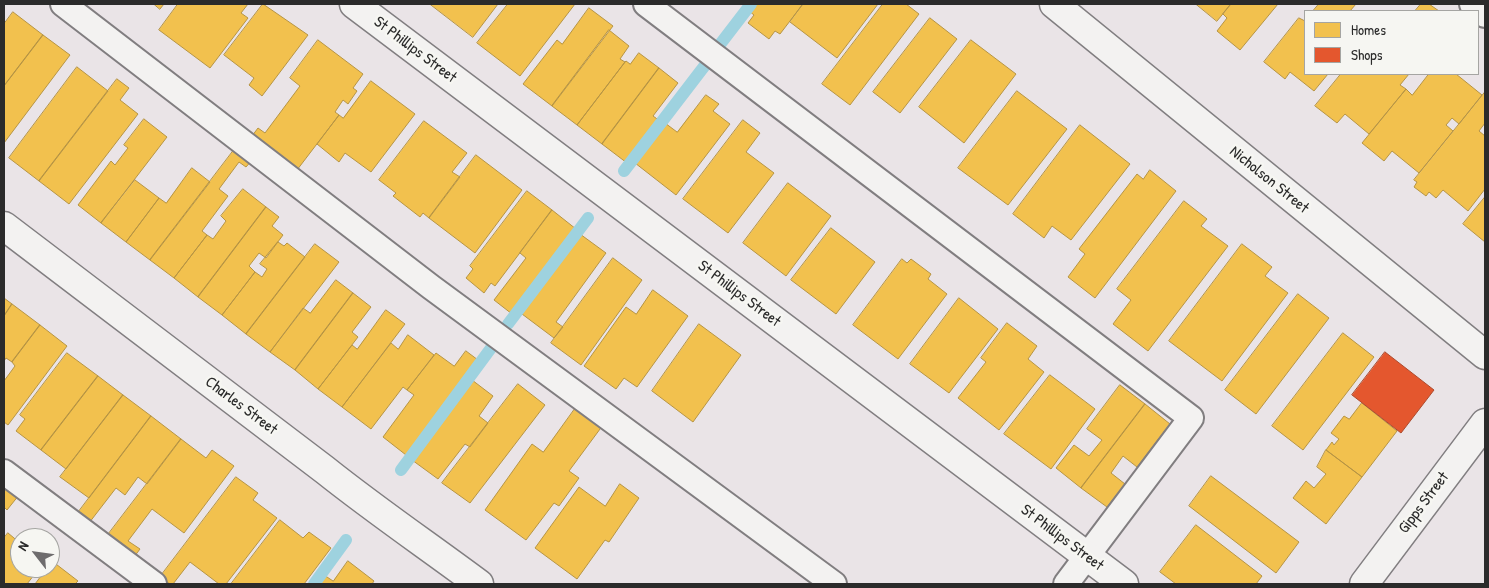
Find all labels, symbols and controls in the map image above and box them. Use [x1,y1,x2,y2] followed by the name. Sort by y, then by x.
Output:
[1304,10,1479,75] legend
[370,13,460,87] street label: St Phillips Street
[1351,19,1386,40] text: Homes
[1351,44,1382,65] text: Shops
[1225,142,1313,218] street label: Nicholson Street
[694,257,784,331] street label: St Phillips Street
[201,373,281,439] street label: Charles Street
[1395,468,1453,538] street label: Gipps Street
[1017,501,1107,575] street label: St Phillips Street
[10,528,60,578] north arrow
[12,538,33,554] text: N

